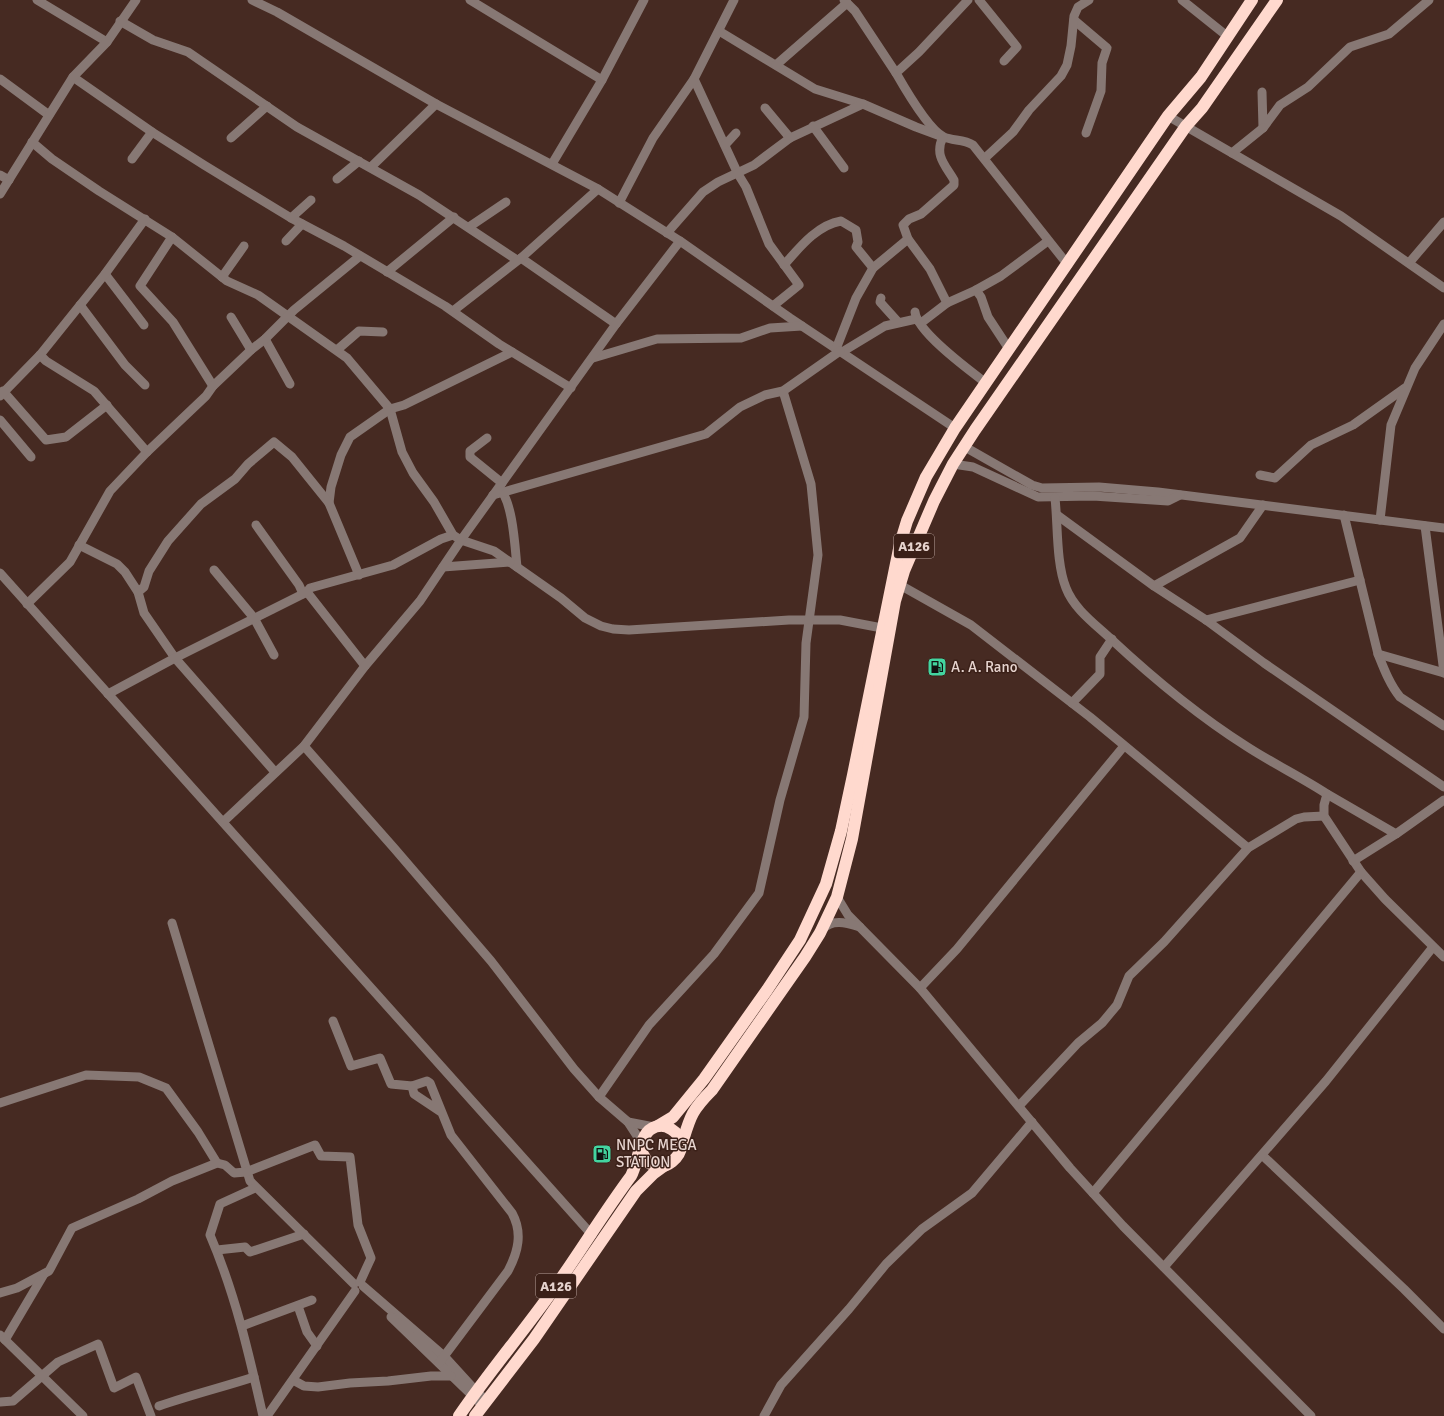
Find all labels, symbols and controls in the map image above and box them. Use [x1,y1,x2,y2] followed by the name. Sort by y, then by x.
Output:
[894,534,934,558] road number: A126
[926,656,948,678] fuel station icon: A. A. Rano
[951,658,1018,676] place label: A. A. Rano
[616,1136,697,1171] place label: NNPC MEGA STATION
[591,1143,613,1165] fuel station icon: NNPC MEGA STATION
[536,1274,576,1298] road number: A126

